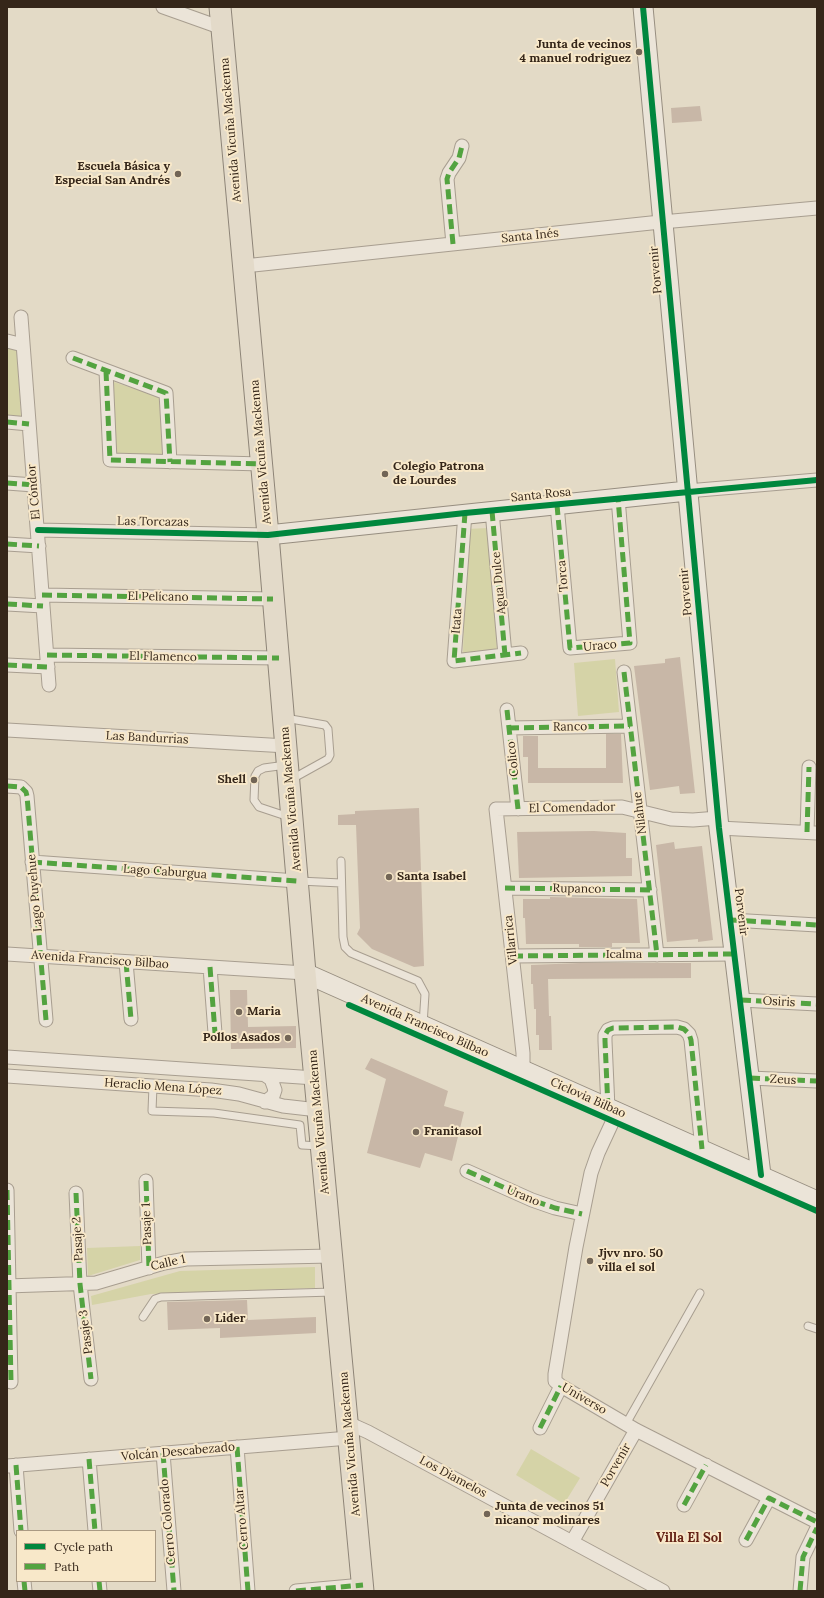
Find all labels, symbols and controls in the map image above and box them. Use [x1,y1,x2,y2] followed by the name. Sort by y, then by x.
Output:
[520,38,631,66] place label: Junta de vecinos 4 manuel rodriguez
[634,47,644,57] marker: Junta de vecinos 4 manuel rodriguez
[217,57,245,203] street label: Avenida Vicuña Mackenna
[55,160,170,188] place label: Escuela Básica y Especial San Andrés
[173,169,183,179] marker: Escuela Básica y Especial San Andrés
[501,226,559,246] street label: Santa Inés
[647,246,665,294] street label: Porvenir
[247,379,275,525] street label: Avenida Vicuña Mackenna
[393,460,484,488] place label: Colegio Patrona de Lourdes
[24,463,44,521] street label: El Cóndor
[380,469,390,479] marker: Colegio Patrona de Lourdes
[510,485,572,505] street label: Santa Rosa
[117,514,189,530] street label: Las Torcazas
[489,551,509,615] street label: Agua Dulce
[554,560,572,592] street label: Torca
[677,568,695,616] street label: Porvenir
[127,589,189,605] street label: El Pelícano
[449,608,465,634] street label: Itata
[583,637,617,655] street label: Uraco
[129,649,197,665] street label: El Flamenco
[553,720,587,734] street label: Ranco
[277,726,305,872] street label: Avenida Vicuña Mackenna
[105,729,189,747] street label: Las Bandurrias
[504,741,522,777] street label: Colico
[217,773,246,787] place label: Shell
[249,775,259,785] marker: Shell
[630,791,650,835] street label: Nilahue
[529,800,615,816] street label: El Comendador
[24,853,46,933] street label: Lago Puyehue
[123,862,207,882] street label: Lago Caburgua
[397,870,466,884] place label: Santa Isabel
[384,872,394,882] marker: Santa Isabel
[553,881,601,897] street label: Rupanco
[731,887,751,937] street label: Porvenir
[501,914,521,966] street label: Villarrica
[31,948,169,972] street label: Avenida Francisco Bilbao
[606,948,642,962] street label: Icalma
[359,991,491,1061] street label: Avenida Francisco Bilbao
[762,994,796,1010] street label: Osiris
[247,1005,281,1019] place label: Maria
[234,1007,244,1017] marker: Maria
[203,1031,280,1045] place label: Pollos Asados
[283,1033,293,1043] marker: Pollos Asados
[305,1049,333,1195] street label: Avenida Vicuña Mackenna
[769,1072,797,1088] street label: Zeus
[548,1075,628,1121] street label: Ciclovia Bilbao
[104,1076,222,1098] street label: Heraclio Mena López
[424,1125,482,1139] place label: Franitasol
[411,1127,421,1137] marker: Franitasol
[504,1183,542,1209] street label: Urano
[139,1203,155,1245] street label: Pasaje 1
[70,1216,86,1262] street label: Pasaje 2
[598,1247,663,1275] place label: Jjvv nro. 50 villa el sol
[149,1252,187,1274] street label: Calle 1
[585,1256,595,1266] marker: Jjvv nro. 50 villa el sol
[76,1309,96,1355] street label: Pasaje 3
[215,1312,246,1326] place label: Lider
[202,1314,212,1324] marker: Lider
[336,1371,364,1517] street label: Avenida Vicuña Mackenna
[559,1380,609,1418] street label: Universo
[120,1440,236,1464] street label: Volcán Descabezado
[598,1441,634,1489] street label: Porvenir
[417,1453,489,1501] street label: Los Diamelos
[157,1478,179,1566] street label: Cerro Colorado
[232,1487,252,1551] street label: Cerro Altar
[495,1500,604,1528] place label: Junta de vecinos 51 nicanor molinares
[482,1509,492,1519] marker: Junta de vecinos 51 nicanor molinares
[16,1530,156,1582] legend
[656,1530,722,1546] district label: Villa El Sol
[54,1539,113,1554] text: Cycle path
[54,1559,79,1574] text: Path

